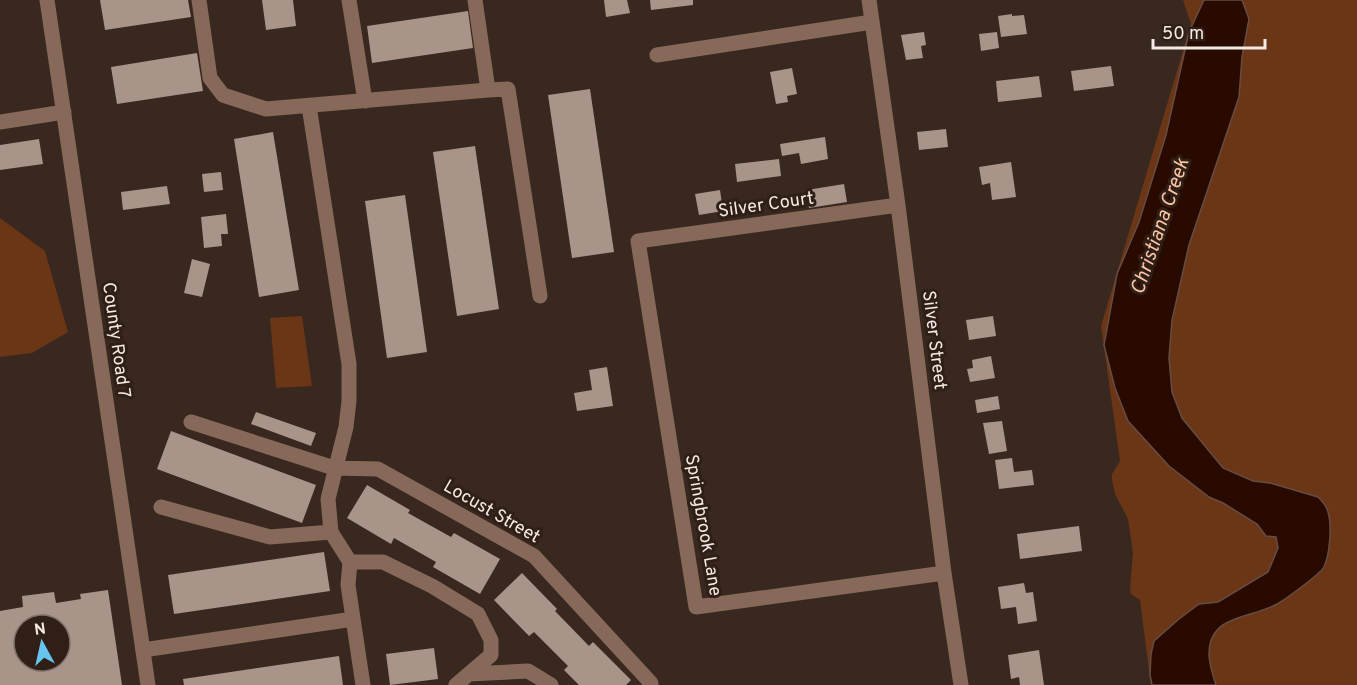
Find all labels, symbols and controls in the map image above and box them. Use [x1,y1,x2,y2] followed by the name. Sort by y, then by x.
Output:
[1153,12,1266,50] scale bar
[1162,23,1204,46] text: 50 m
[1125,154,1197,298] water label: Christiana Creek
[717,187,816,224] street label: Silver Court
[96,281,135,400] street label: County Road 7
[916,289,951,391] street label: Silver Street
[679,453,726,598] street label: Springbrook Lane
[439,475,544,549] street label: Locust Street
[12,613,72,673] north arrow
[33,619,47,641] text: N

